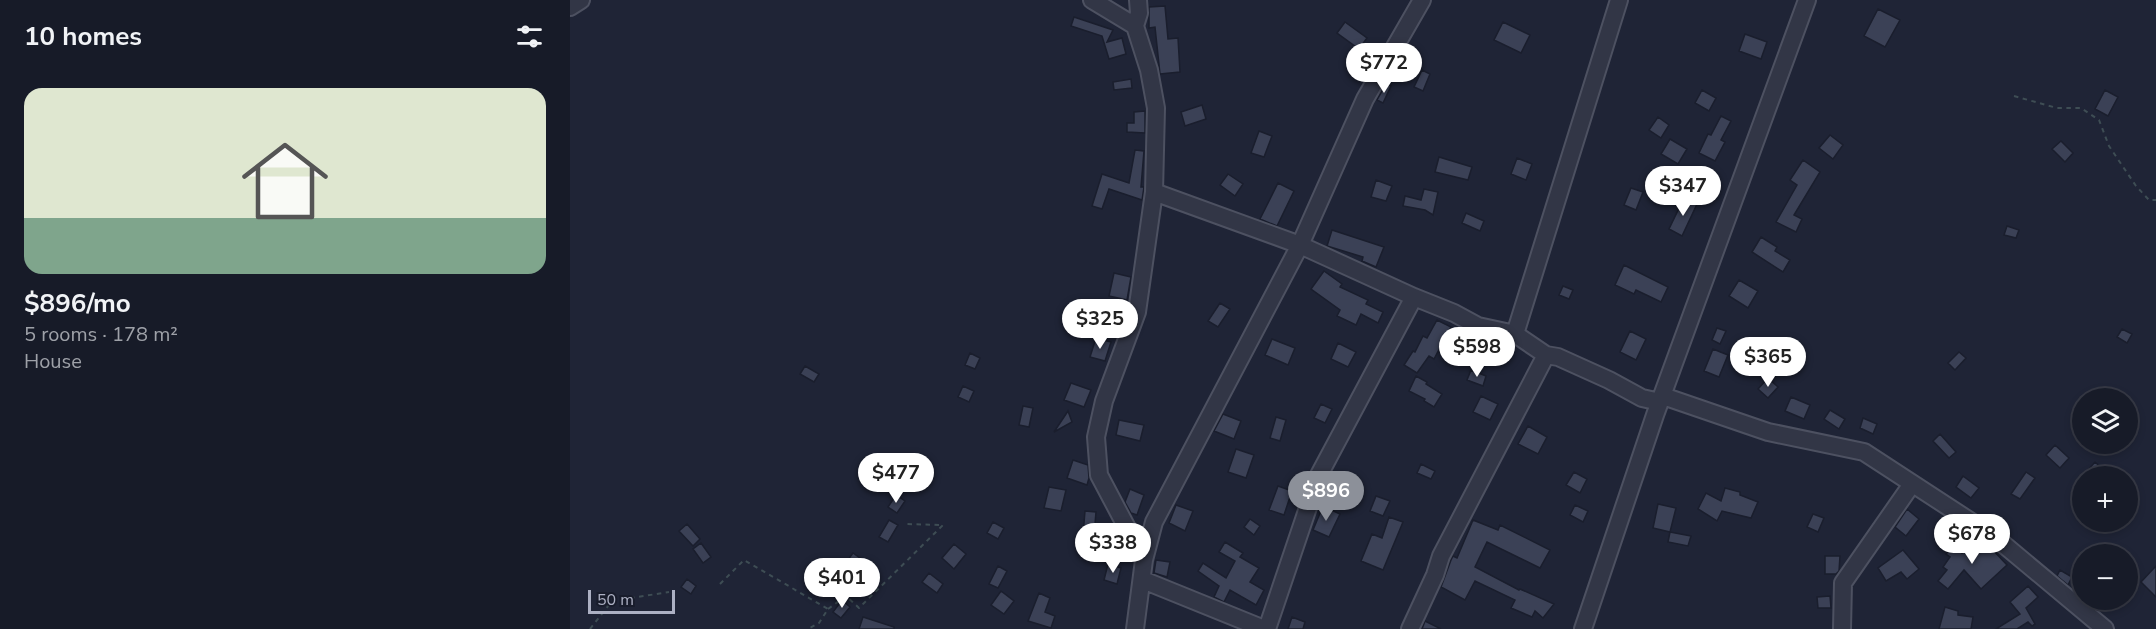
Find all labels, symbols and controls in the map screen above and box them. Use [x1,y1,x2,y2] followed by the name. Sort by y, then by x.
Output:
[24,19,142,54] text: 10 homes
[513,20,546,53] icon: filters
[1348,43,1420,94] pin: $772
[1360,49,1408,76] text: $772
[231,127,339,235] icon: home
[1647,166,1719,217] pin: $347
[1659,172,1707,199] text: $347
[24,286,131,321] text: $896/mo
[1064,299,1136,350] pin: $325
[1076,305,1124,332] text: $325
[24,321,178,348] text: 5 rooms · 178 m²
[1441,327,1513,378] pin: $598
[1453,333,1501,360] text: $598
[1732,337,1804,388] pin: $365
[1744,343,1792,370] text: $365
[24,348,82,375] text: House
[2072,388,2138,610] map controls
[2072,388,2138,454] button: layers
[860,453,932,504] pin: $477
[872,459,920,486] text: $477
[2072,466,2138,532] button: +
[1290,471,1362,522] pin: $896
[1302,477,1350,504] text: $896
[1936,514,2008,565] pin: $678
[1948,520,1996,547] text: $678
[1077,523,1149,574] pin: $338
[1089,529,1137,556] text: $338
[2072,544,2138,610] button: −
[806,558,878,609] pin: $401
[818,564,866,591] text: $401
[588,587,675,614] scale bar
[597,589,634,611] text: 50 m

